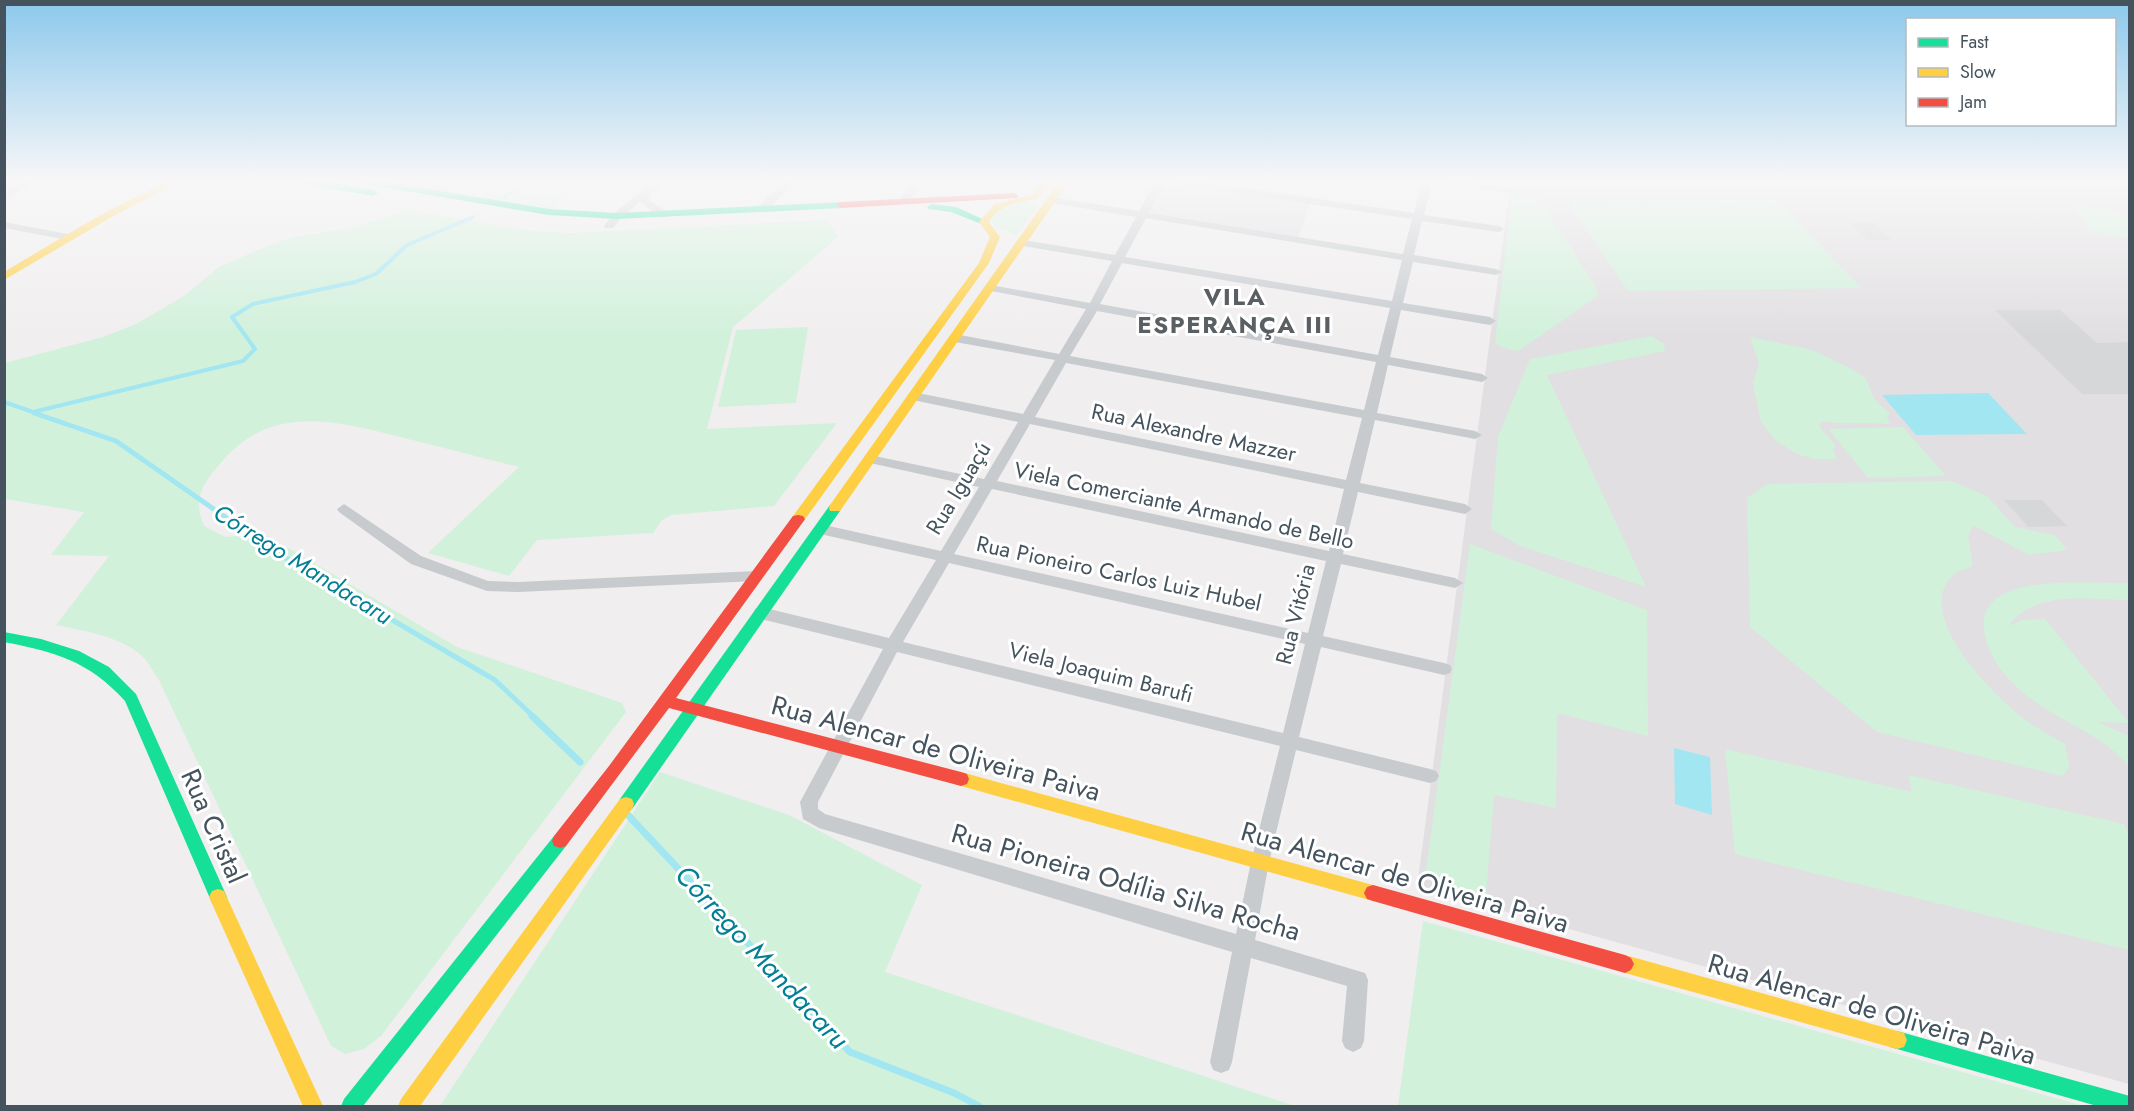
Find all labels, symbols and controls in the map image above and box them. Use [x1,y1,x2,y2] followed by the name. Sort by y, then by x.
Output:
[1906,18,2116,126] legend
[1960,29,1989,55] text: Fast
[1960,59,1997,85] text: Slow
[1958,89,1987,115] text: Jam
[1137,279,1333,342] district label: VILA ESPERANÇA III
[1089,395,1300,469] street label: Rua Alexandre Mazzer
[918,436,998,540] street label: Rua Iguaçú
[1011,453,1357,557] street label: Viela Comerciante Armando de Bello
[207,495,399,633] water label: Córrego Mandacaru
[974,527,1264,619] street label: Rua Pioneiro Carlos Luiz Hubel
[1267,560,1323,668] street label: Rua Vitória
[1005,634,1197,710] street label: Viela Joaquim Barufi
[767,685,1105,811] street label: Rua Alencar de Oliveira Paiva
[171,762,257,890] street label: Rua Cristal
[1237,811,1573,943] street label: Rua Alencar de Oliveira Paiva
[947,813,1305,951] street label: Rua Pioneira Odília Silva Rocha
[665,856,859,1058] water label: Córrego Mandacaru
[1704,943,2040,1075] street label: Rua Alencar de Oliveira Paiva

